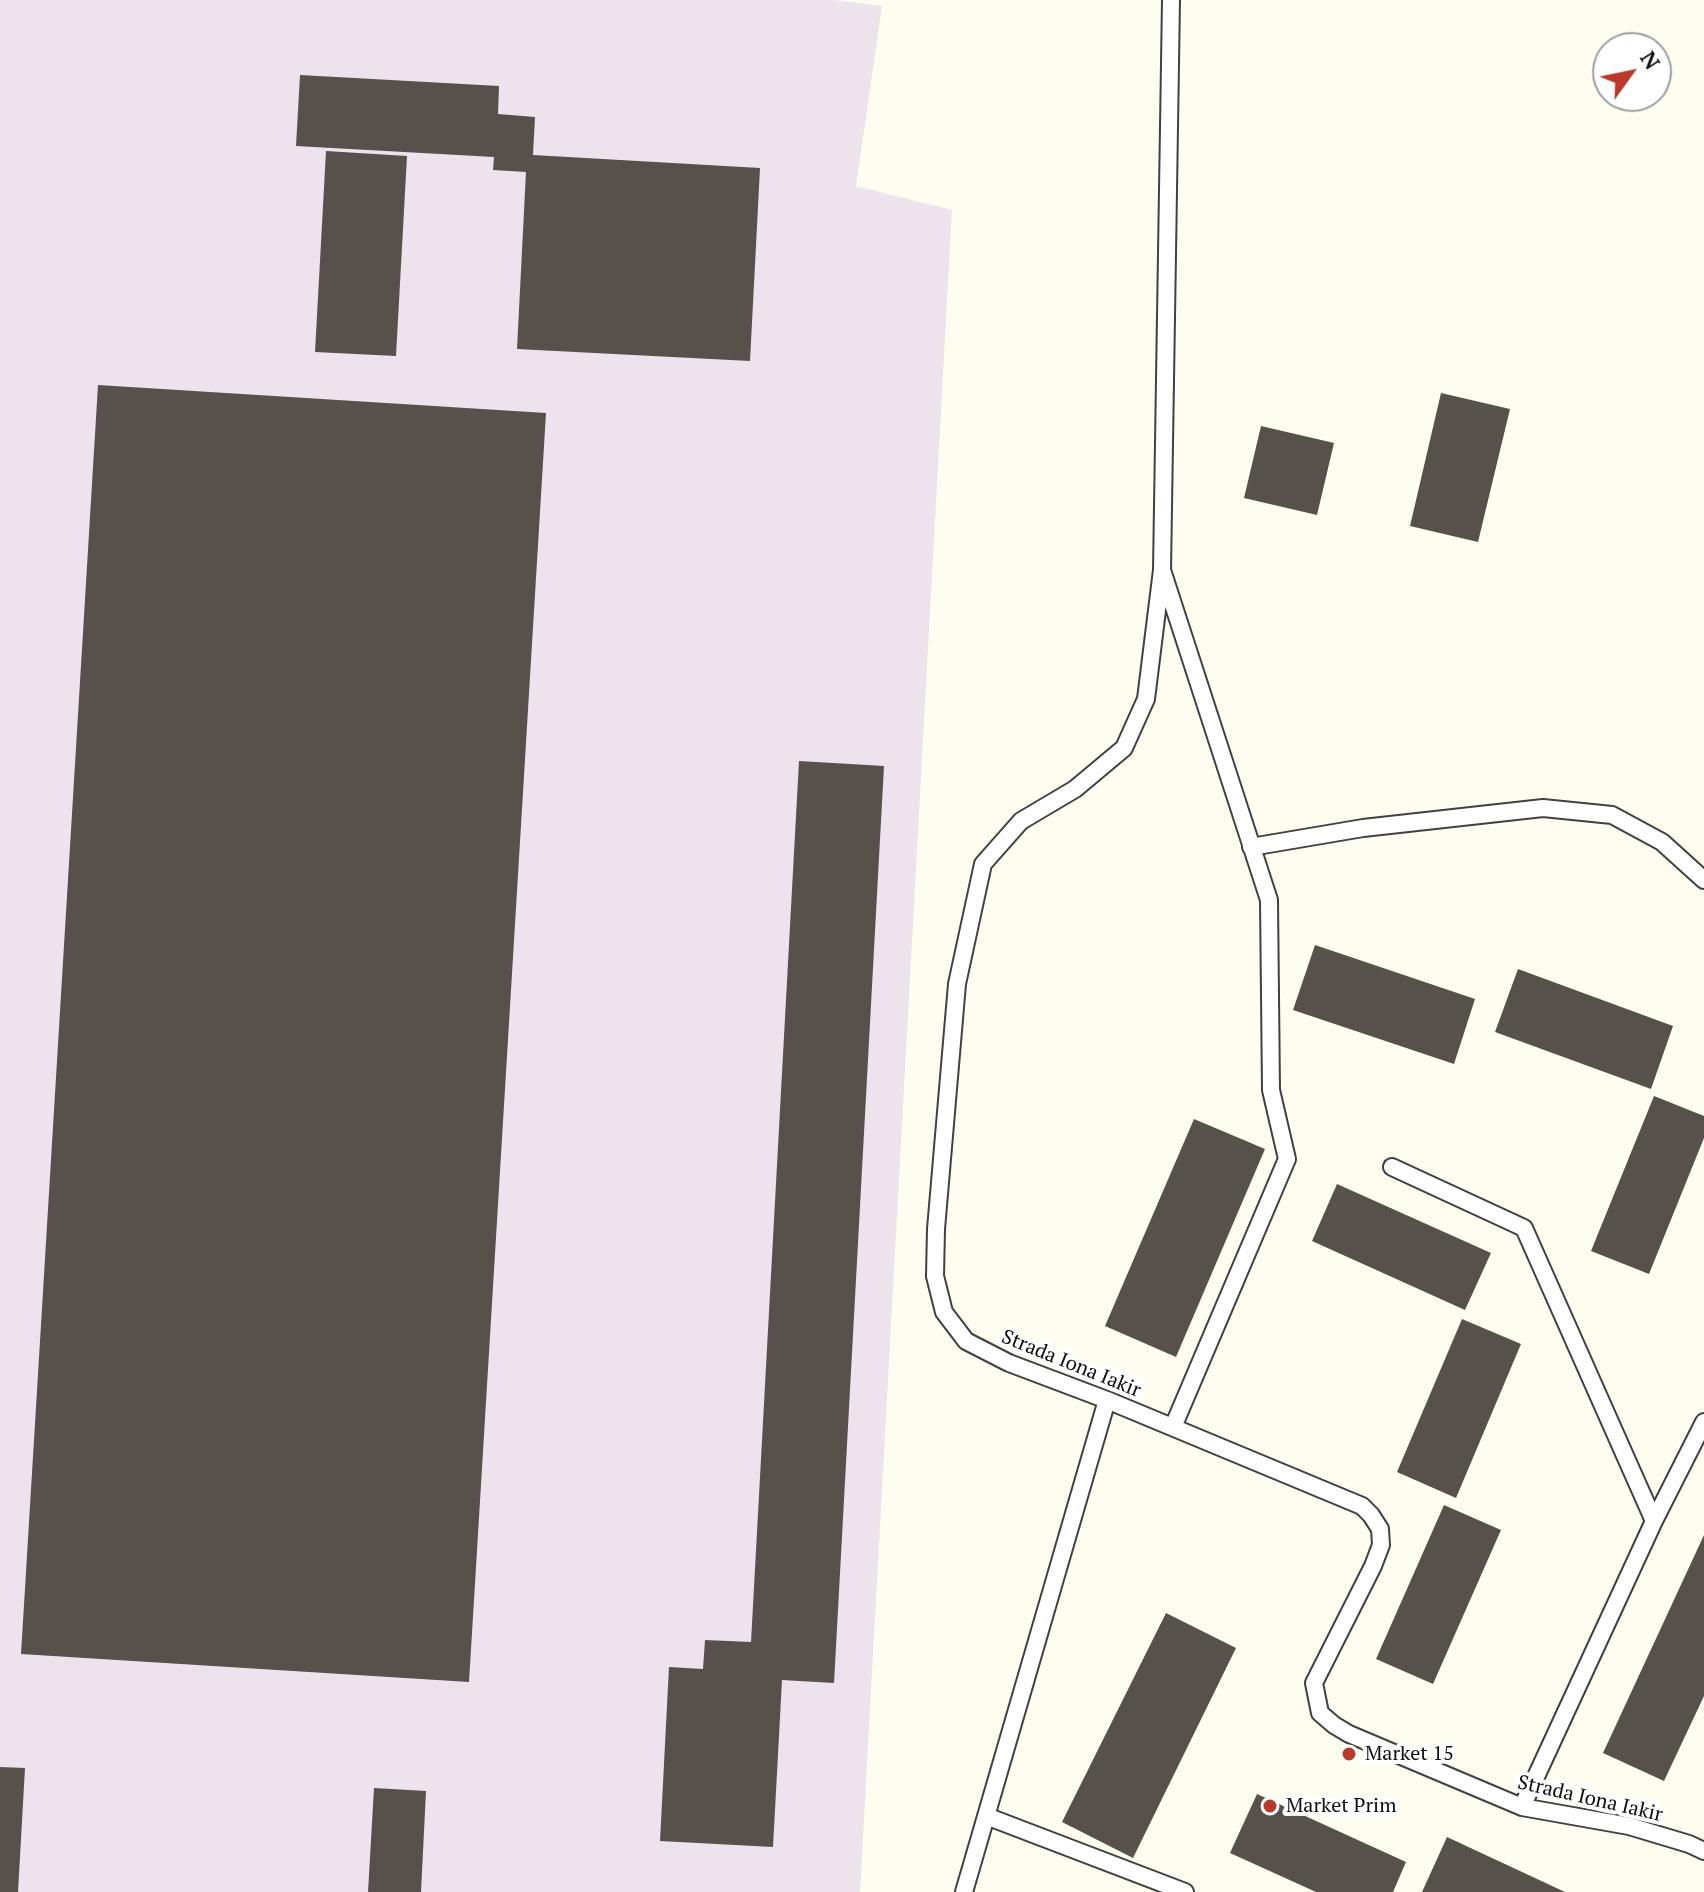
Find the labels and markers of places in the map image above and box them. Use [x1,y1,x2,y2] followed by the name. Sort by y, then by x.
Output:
[1365,1742,1454,1766] place label: Market 15
[1340,1745,1358,1763] marker: Market 15
[1286,1794,1396,1818] place label: Market Prim
[1261,1797,1279,1815] marker: Market Prim

